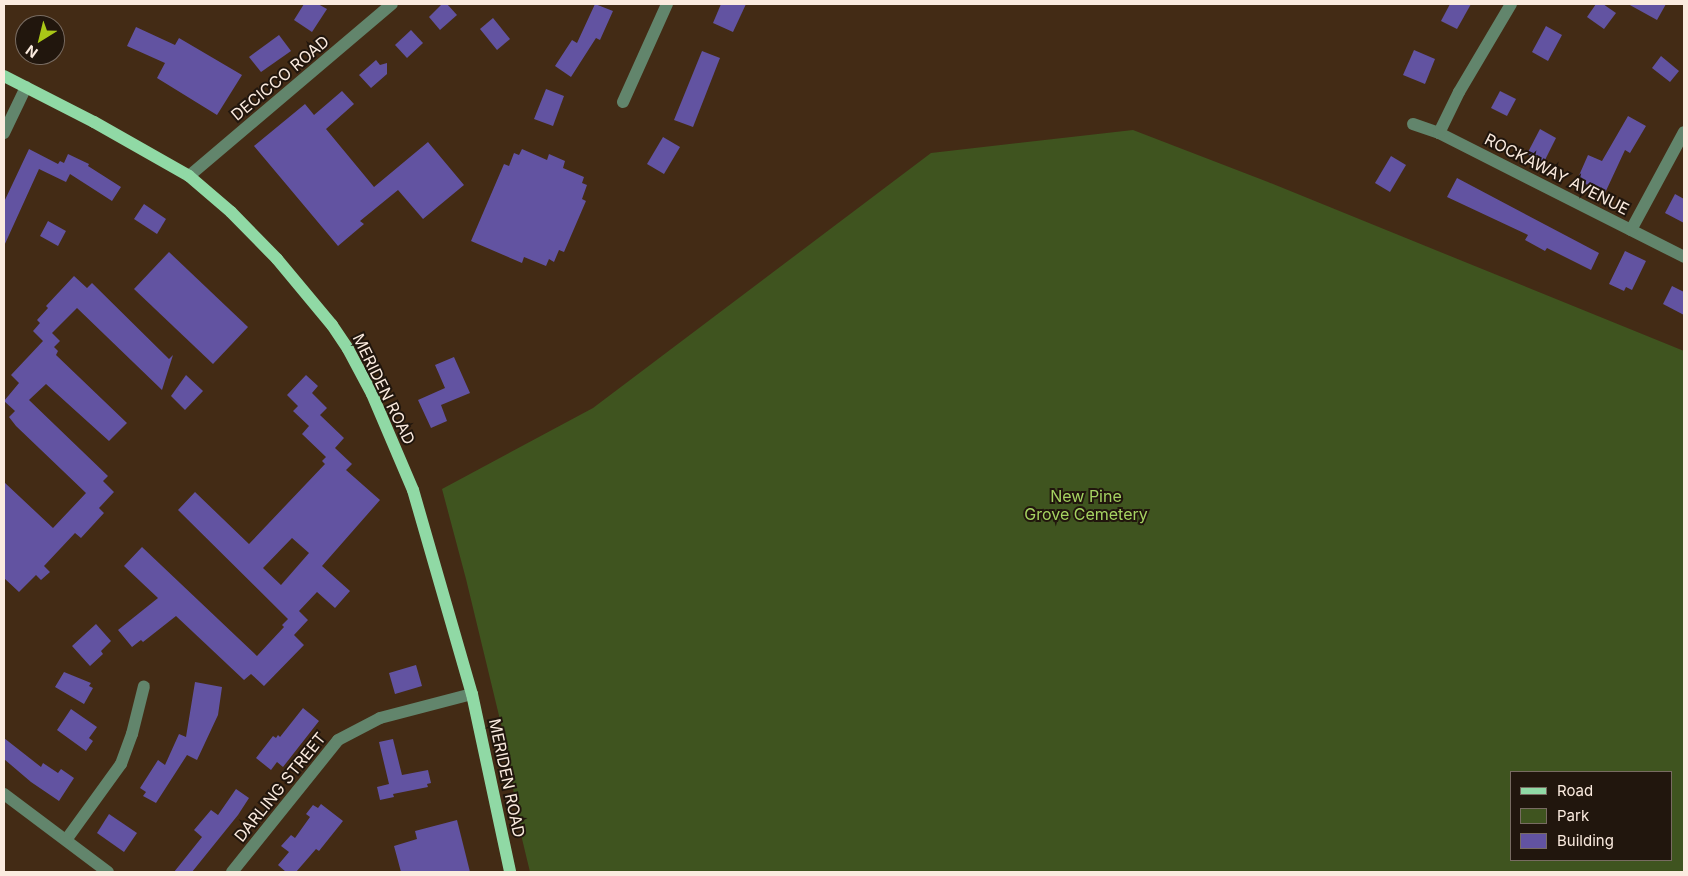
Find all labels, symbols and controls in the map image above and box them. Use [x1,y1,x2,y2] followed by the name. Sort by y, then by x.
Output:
[15,15,65,65] north arrow
[227,31,333,125] street label: DECICCO ROAD
[22,42,41,62] text: N
[1482,129,1632,219] street label: ROCKAWAY AVENUE
[349,330,419,448] street label: MERIDEN ROAD
[1024,486,1148,524] park label: New Pine Grove Cemetery
[485,717,529,839] street label: MERIDEN ROAD
[230,729,330,845] street label: DARLING STREET
[1510,771,1673,861] legend
[1557,781,1593,800] text: Road
[1557,806,1589,825] text: Park
[1557,831,1614,850] text: Building

